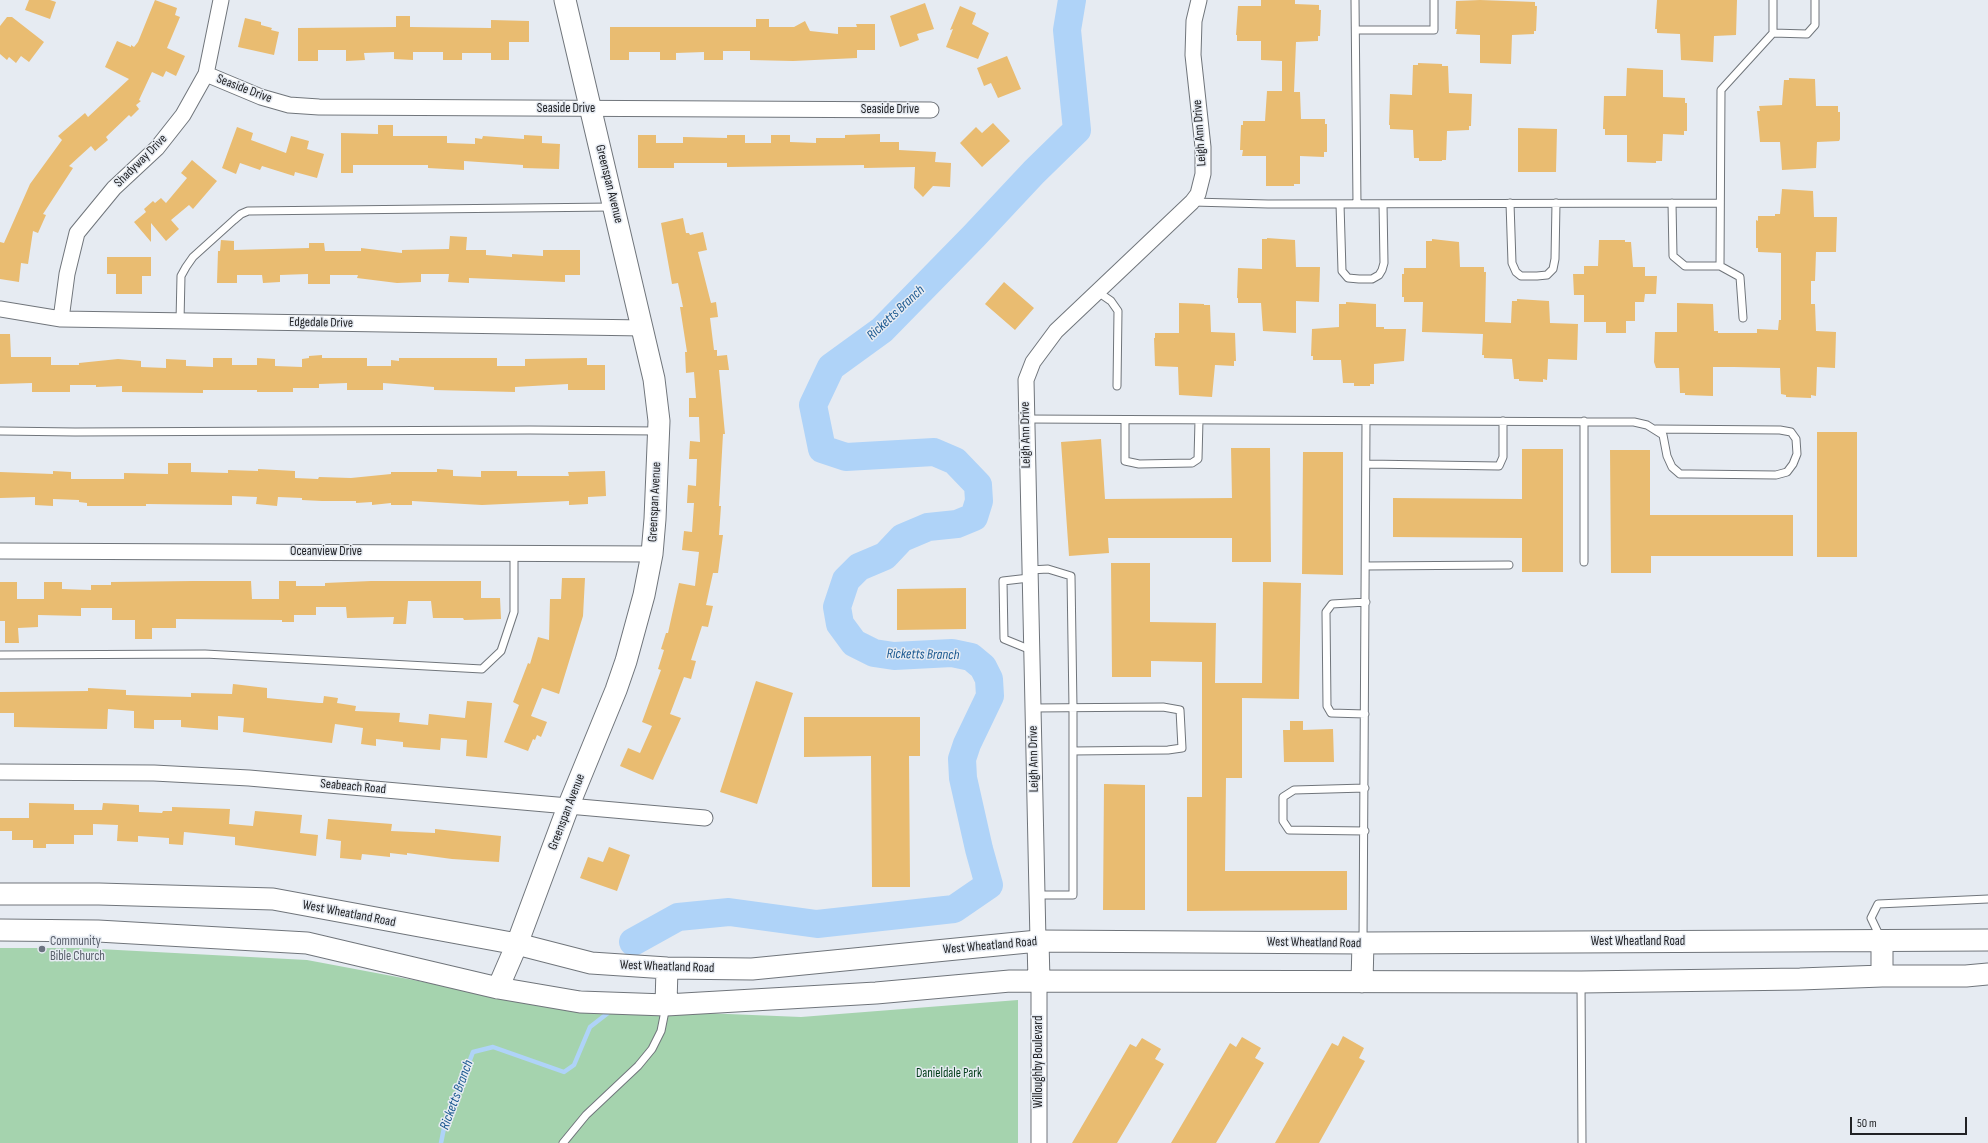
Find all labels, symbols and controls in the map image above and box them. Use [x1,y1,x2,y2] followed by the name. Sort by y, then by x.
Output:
[214,71,274,107] street label: Seaside Drive
[1190,99,1210,167] street label: Leigh Ann Drive
[537,101,595,117] street label: Seaside Drive
[861,102,919,118] street label: Seaside Drive
[111,131,171,191] street label: Shadyway Drive
[592,143,626,225] street label: Greenspan Avenue
[864,282,928,344] water label: Ricketts Branch
[289,315,353,331] street label: Edgedale Drive
[1018,401,1034,469] street label: Leigh Ann Drive
[645,461,665,543] street label: Greenspan Avenue
[290,544,362,560] street label: Oceanview Drive
[886,646,960,664] water label: Ricketts Branch
[1026,725,1042,793] street label: Leigh Ann Drive
[545,772,589,852] street label: Greenspan Avenue
[319,776,387,798] street label: Seabeach Road
[301,897,397,931] street label: West Wheatland Road
[50,934,105,965] place label: Community Bible Church
[942,934,1038,958] street label: West Wheatland Road
[1267,934,1361,952] street label: West Wheatland Road
[1591,934,1685,950] street label: West Wheatland Road
[37,944,47,954] marker: Community Bible Church
[619,958,715,976] street label: West Wheatland Road
[1031,1016,1047,1108] street label: Willoughby Boulevard
[437,1058,477,1132] water label: Ricketts Branch
[916,1066,982,1082] park label: Danieldale Park
[1852,1109,1969,1135] scale bar
[1857,1116,1877,1131] text: 50 m

